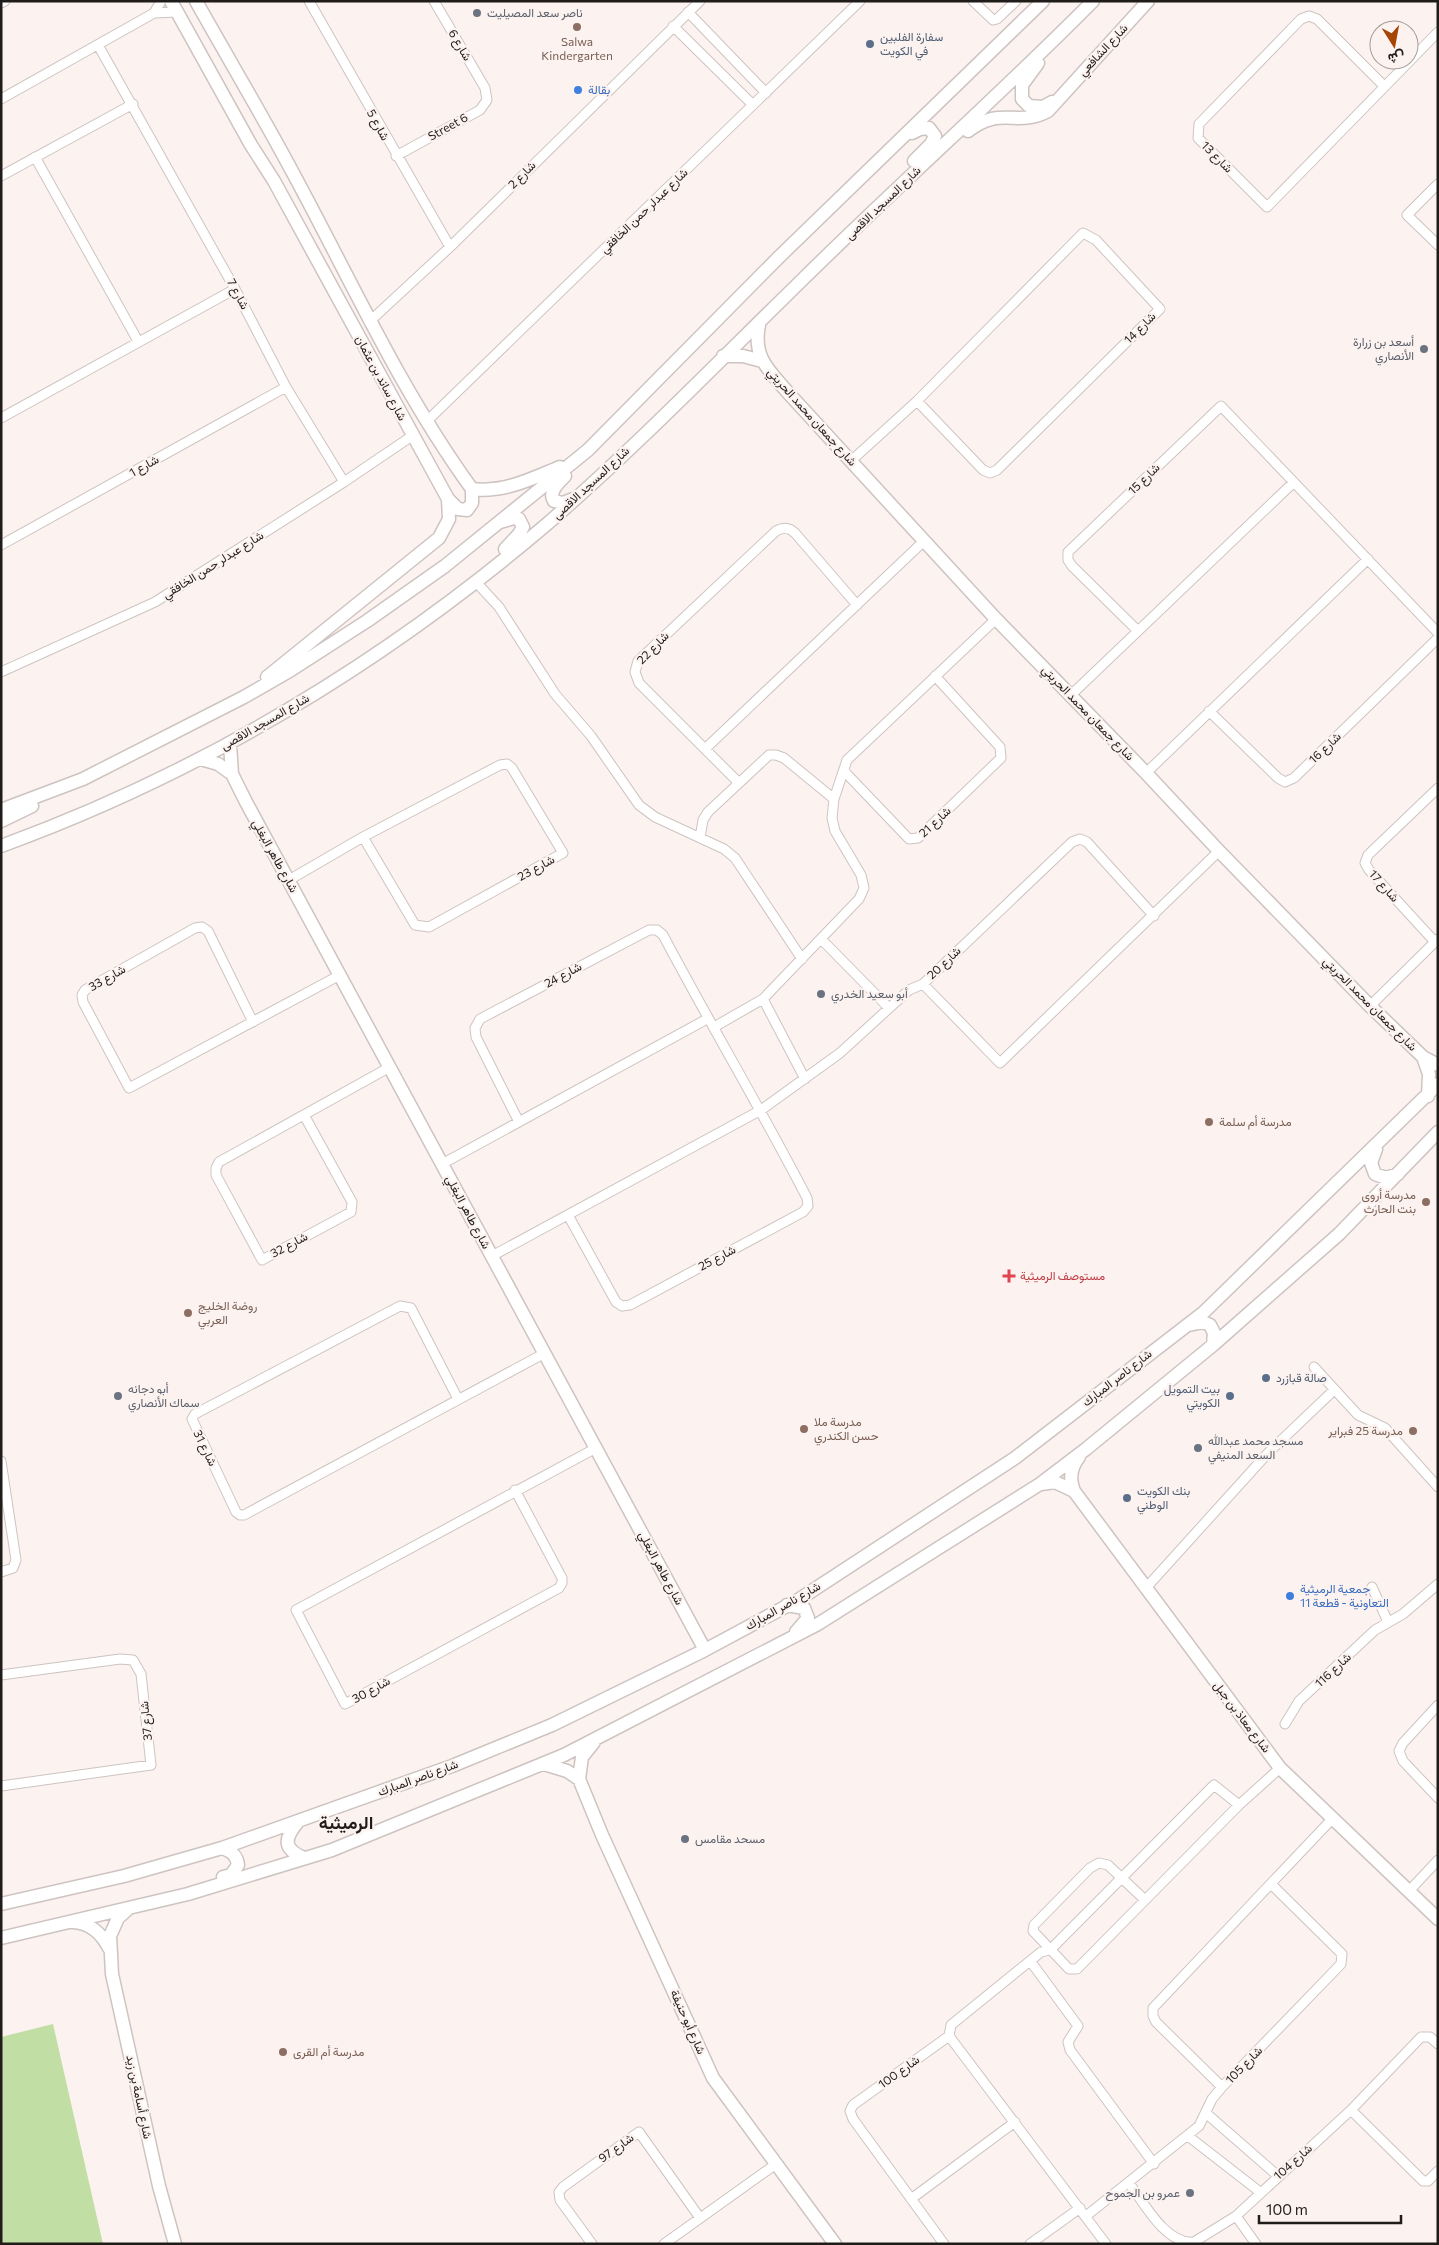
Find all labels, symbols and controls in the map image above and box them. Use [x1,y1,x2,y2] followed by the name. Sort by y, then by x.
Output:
[487,5,583,21] place label: ناصر سعد المصيليت
[471,7,483,19] marker: ناصر سعد المصيليت
[1075,20,1133,81] street label: شارع الشافعي
[1369,20,1419,70] north arrow
[571,21,583,33] marker: Salwa Kindergarten
[444,26,475,64] street label: شارع 6
[880,29,943,61] place label: سفارة الفلبين في الكويت
[541,34,613,62] place label: Salwa Kindergarten
[864,38,876,50] marker: سفارة الفلبين في الكويت
[1386,47,1406,68] text: ش
[588,82,610,97] place label: بقالة
[572,84,584,96] marker: بقالة
[362,107,393,144] street label: شارع 5
[425,109,470,143] street label: Street 6
[1197,138,1236,177] street label: شارع 13
[505,158,540,193] street label: شارع 2
[842,163,925,244] street label: شارع المسجد الاقصى
[597,165,693,259] street label: شارع عبدلر حمن الخافقي
[222,276,253,313] street label: شارع 7
[1121,309,1160,348] street label: شارع 14
[351,333,410,424] street label: شارع ساند بن عثمان
[1353,334,1414,366] place label: أسعد بن زرارة الأنصاري
[1418,343,1430,355] marker: أسعد بن زرارة الأنصاري
[762,365,860,471] street label: شارع جمعان محمد الحريتي
[549,443,634,524] street label: شارع المسجد الاقصى
[126,451,162,482] street label: شارع 1
[1125,460,1164,499] street label: شارع 15
[159,527,268,604] street label: شارع عبدلر حمن الخافقي
[633,628,673,669] street label: شارع 22
[1037,662,1138,766] street label: شارع جمعان محمد الحريتي
[218,690,313,755] street label: شارع المسجد الاقصى
[1305,729,1345,768] street label: شارع 16
[916,803,955,842] street label: شارع 21
[246,816,302,897] street label: شارع طاهر البغلي
[515,851,558,886] street label: شارع 23
[1365,867,1403,906] street label: شارع 17
[924,943,965,984] street label: شارع 20
[1318,954,1420,1056] street label: شارع جمعان محمد الحريتي
[542,959,585,992] street label: شارع 24
[86,961,129,996] street label: شارع 33
[831,986,908,1004] place label: أبو سعيد الخدري
[815,988,827,1000] marker: أبو سعيد الخدري
[1219,1114,1292,1130] place label: مدرسة أم سلمة
[1203,1116,1215,1128] marker: مدرسة أم سلمة
[440,1172,494,1253] street label: شارع طاهر البغلي
[1362,1187,1416,1217] place label: مدرسة أروى بنت الحارث
[1420,1196,1432,1208] marker: مدرسة أروى بنت الحارث
[268,1229,311,1262] street label: شارع 32
[696,1242,739,1275] street label: شارع 25
[1020,1268,1105,1284] place label: مستوصف الرميثية
[1002,1269,1016,1283] marker: مستوصف الرميثية
[198,1298,257,1330] place label: روضة الخليج العربي
[182,1307,194,1319] marker: روضة الخليج العربي
[1079,1346,1156,1411] street label: شارع ناصر المبارك
[1276,1370,1327,1386] place label: صالة قبازرد
[1260,1372,1272,1384] marker: صالة قبازرد
[128,1381,199,1413] place label: أبو دجانه سماك الأنصاري
[1164,1381,1220,1413] place label: بيت التمويل الكويتي
[112,1390,124,1402] marker: أبو دجانه سماك الأنصاري
[1224,1390,1236,1402] marker: بيت التمويل الكويتي
[814,1414,879,1446] place label: مدرسة ملا حسن الكندري
[798,1423,810,1435] marker: مدرسة ملا حسن الكندري
[1327,1423,1403,1439] place label: مدرسة 25 فبراير
[1407,1425,1419,1437] marker: مدرسة 25 فبراير
[188,1427,221,1469] street label: شارع 31
[1208,1433,1303,1465] place label: مسجد محمد عبدالله السعد المنيفي
[1192,1442,1204,1454] marker: مسجد محمد عبدالله السعد المنيفي
[1137,1483,1190,1515] place label: بنك الكويت الوطني
[1121,1492,1133,1504] marker: بنك الكويت الوطني
[633,1528,687,1609] street label: شارع طاهر البغلي
[743,1578,824,1635] street label: شارع ناصر المبارك
[1300,1581,1389,1611] place label: جمعية الرميثية التعاونية - قطعة 11
[1284,1590,1296,1602] marker: جمعية الرميثية التعاونية - قطعة 11
[1311,1649,1355,1692] street label: شارع 116
[349,1673,393,1708] street label: شارع 30
[1209,1678,1274,1757] street label: شارع معاذ بن جبل
[136,1700,157,1742] street label: شارع 37
[376,1756,461,1801] street label: شارع ناصر المبارك
[319,1811,373,1834] district label: الرميثية
[695,1831,765,1847] place label: مسحد مقامس
[679,1833,691,1845] marker: مسحد مقامس
[666,1987,709,2057] street label: شارع أبو حنيفة
[1222,2043,1267,2088] street label: شارع 105
[293,2044,364,2060] place label: مدرسة أم القرى
[277,2046,289,2058] marker: مدرسة أم القرى
[875,2052,923,2093] street label: شارع 100
[121,2054,156,2141] street label: شارع أسامة بن زيد
[595,2130,637,2167] street label: شارع 97
[1270,2140,1316,2184] street label: شارع 104
[1106,2185,1180,2202] place label: عمرو بن الجموح
[1184,2187,1196,2199] marker: عمرو بن الجموح
[1259,2192,1402,2224] scale bar
[1266,2200,1308,2218] text: 100 m

